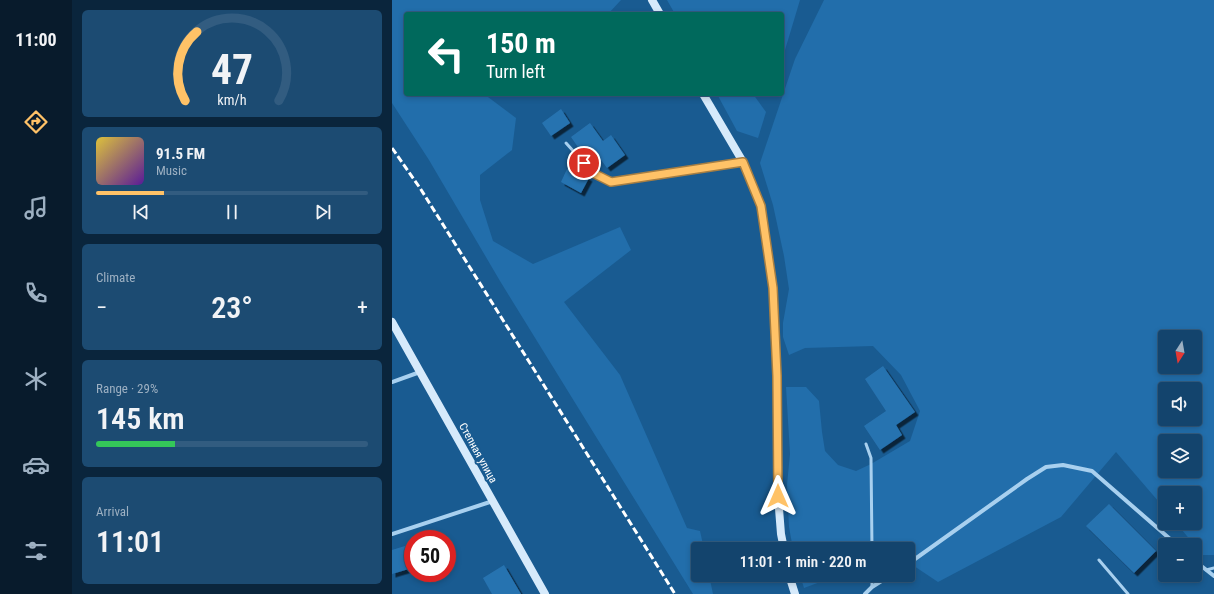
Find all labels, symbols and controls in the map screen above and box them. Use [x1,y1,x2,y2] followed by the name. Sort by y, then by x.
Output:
[486,27,556,60] text: 150 m
[420,28,472,80] icon: left
[15,29,57,50] text: 11:00
[211,45,253,94] text: 47
[486,61,545,82] text: Turn left
[217,92,247,108] text: km/h
[22,108,50,136] icon: directions
[156,145,205,163] text: 91.5 FM
[567,146,601,180] pin
[573,152,595,174] icon: arrive
[156,163,187,178] text: Music
[22,194,50,222] icon: music
[130,201,152,223] icon: previous
[221,201,243,223] icon: pause
[312,201,334,223] icon: next
[96,270,135,285] text: Climate
[22,279,50,307] icon: phone
[211,290,253,325] text: 23°
[96,295,107,320] text: −
[357,295,368,320] text: +
[1158,330,1202,374] north arrow
[1158,330,1202,582] map controls
[22,365,50,393] icon: climate
[96,381,158,396] text: Range · 29%
[1158,382,1202,426] button: sound
[96,401,185,436] text: 145 km
[456,421,500,485] street label: Степная улица
[1158,434,1202,478] button: layers
[22,451,50,479] icon: car
[757,475,799,517] position arrow
[1158,486,1202,530] button: +
[96,504,129,519] text: Arrival
[96,524,164,559] text: 11:01
[404,530,456,582] speed limit sign: 50
[22,537,50,565] icon: filters
[1158,538,1202,582] button: −
[740,553,866,571] text: 11:01 · 1 min · 220 m

